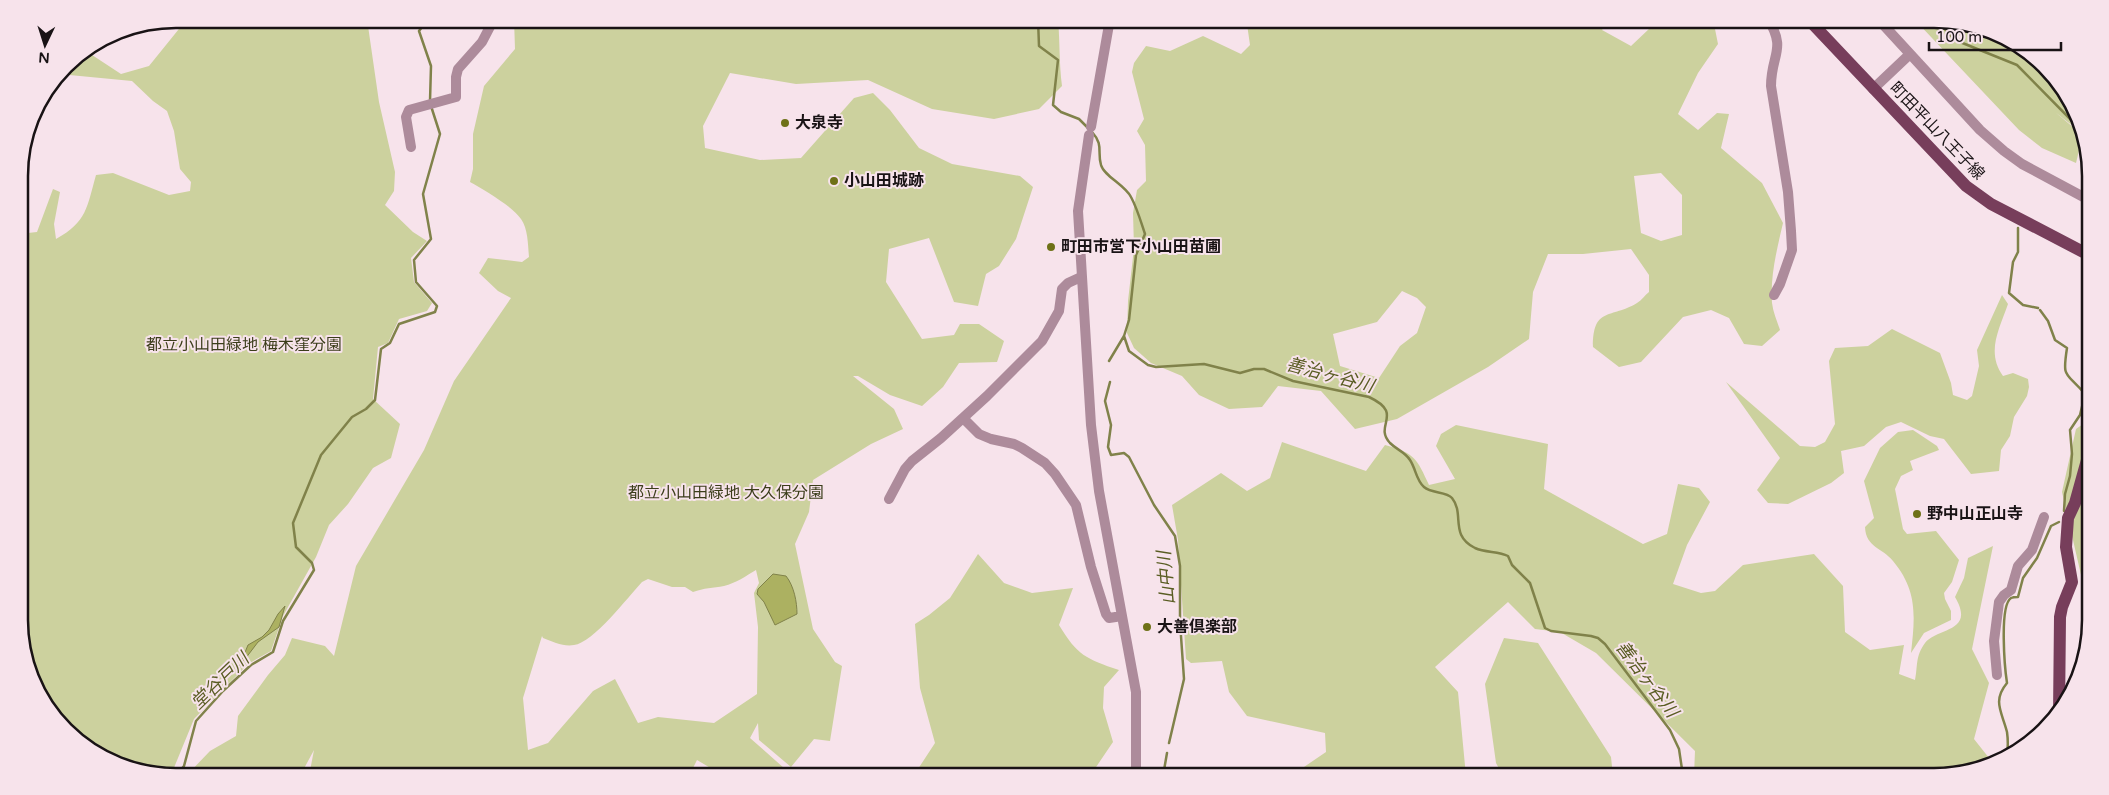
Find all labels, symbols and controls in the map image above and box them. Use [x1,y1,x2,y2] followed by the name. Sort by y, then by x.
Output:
[20,20,70,70] north arrow
[1929,20,2062,52] scale bar
[1936,28,1982,46] text: 100 m
[38,49,50,66] text: N
[1885,78,1989,184] street label: 町田平山八王子線
[795,113,843,133] place label: 大泉寺
[779,117,791,129] marker: 大泉寺
[844,171,924,191] place label: 小山田城跡
[828,175,840,187] marker: 小山田城跡
[1061,237,1221,257] place label: 町田市営下小山田苗圃
[1045,241,1057,253] marker: 町田市営下小山田苗圃
[146,335,342,355] park label: 都立小山田緑地 梅木窪分園
[1284,353,1378,398] water label: 善治ヶ谷川
[628,483,824,503] park label: 都立小山田緑地 大久保分園
[1927,504,2023,524] place label: 野中山正山寺
[1911,508,1923,520] marker: 野中山正山寺
[1153,548,1179,606] water label: 山中川
[1157,617,1237,637] place label: 大善倶楽部
[1141,621,1153,633] marker: 大善倶楽部
[1611,636,1684,723] water label: 善治ヶ谷川
[186,647,255,714] water label: 堂谷戸川

